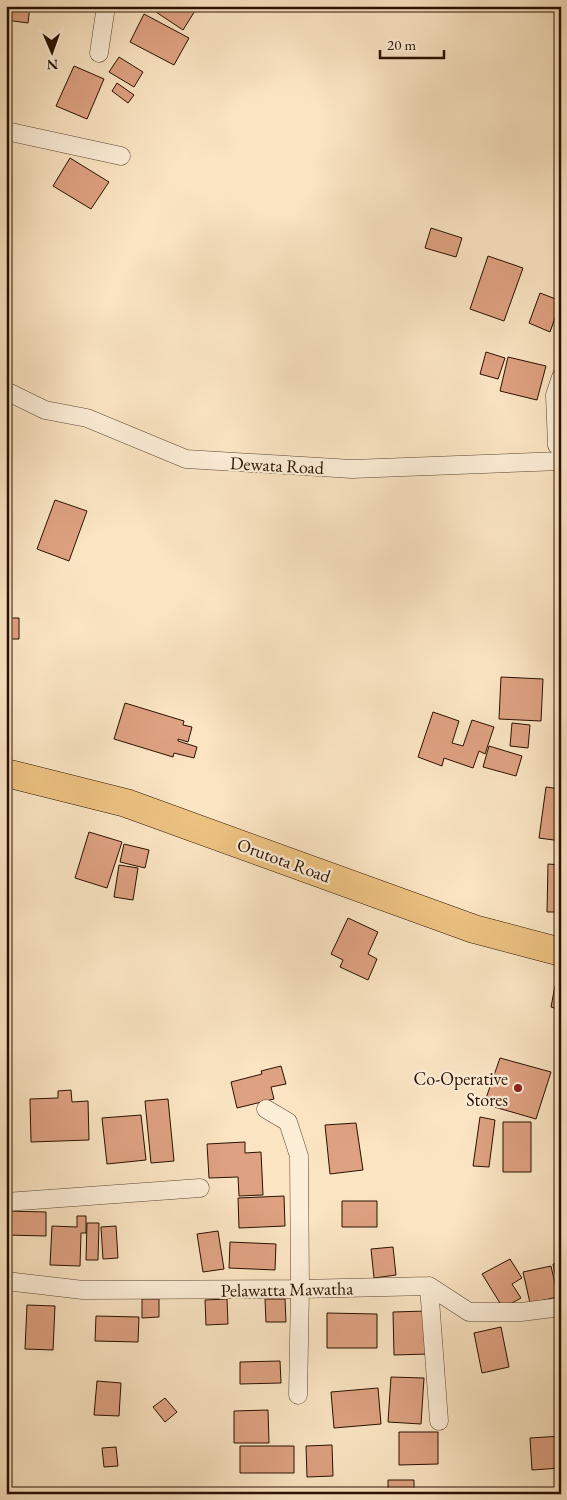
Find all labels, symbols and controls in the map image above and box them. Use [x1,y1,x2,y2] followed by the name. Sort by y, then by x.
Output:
[28,28,78,78] north arrow
[380,28,443,60] scale bar
[387,35,416,54] text: 20 m
[46,56,58,74] text: N
[229,451,325,479] street label: Dewata Road
[234,832,335,888] street label: Orutota Road
[414,1067,508,1111] place label: Co-Operative Stores
[512,1082,524,1094] marker: Co-Operative Stores
[221,1276,354,1302] street label: Pelawatta Mawatha

